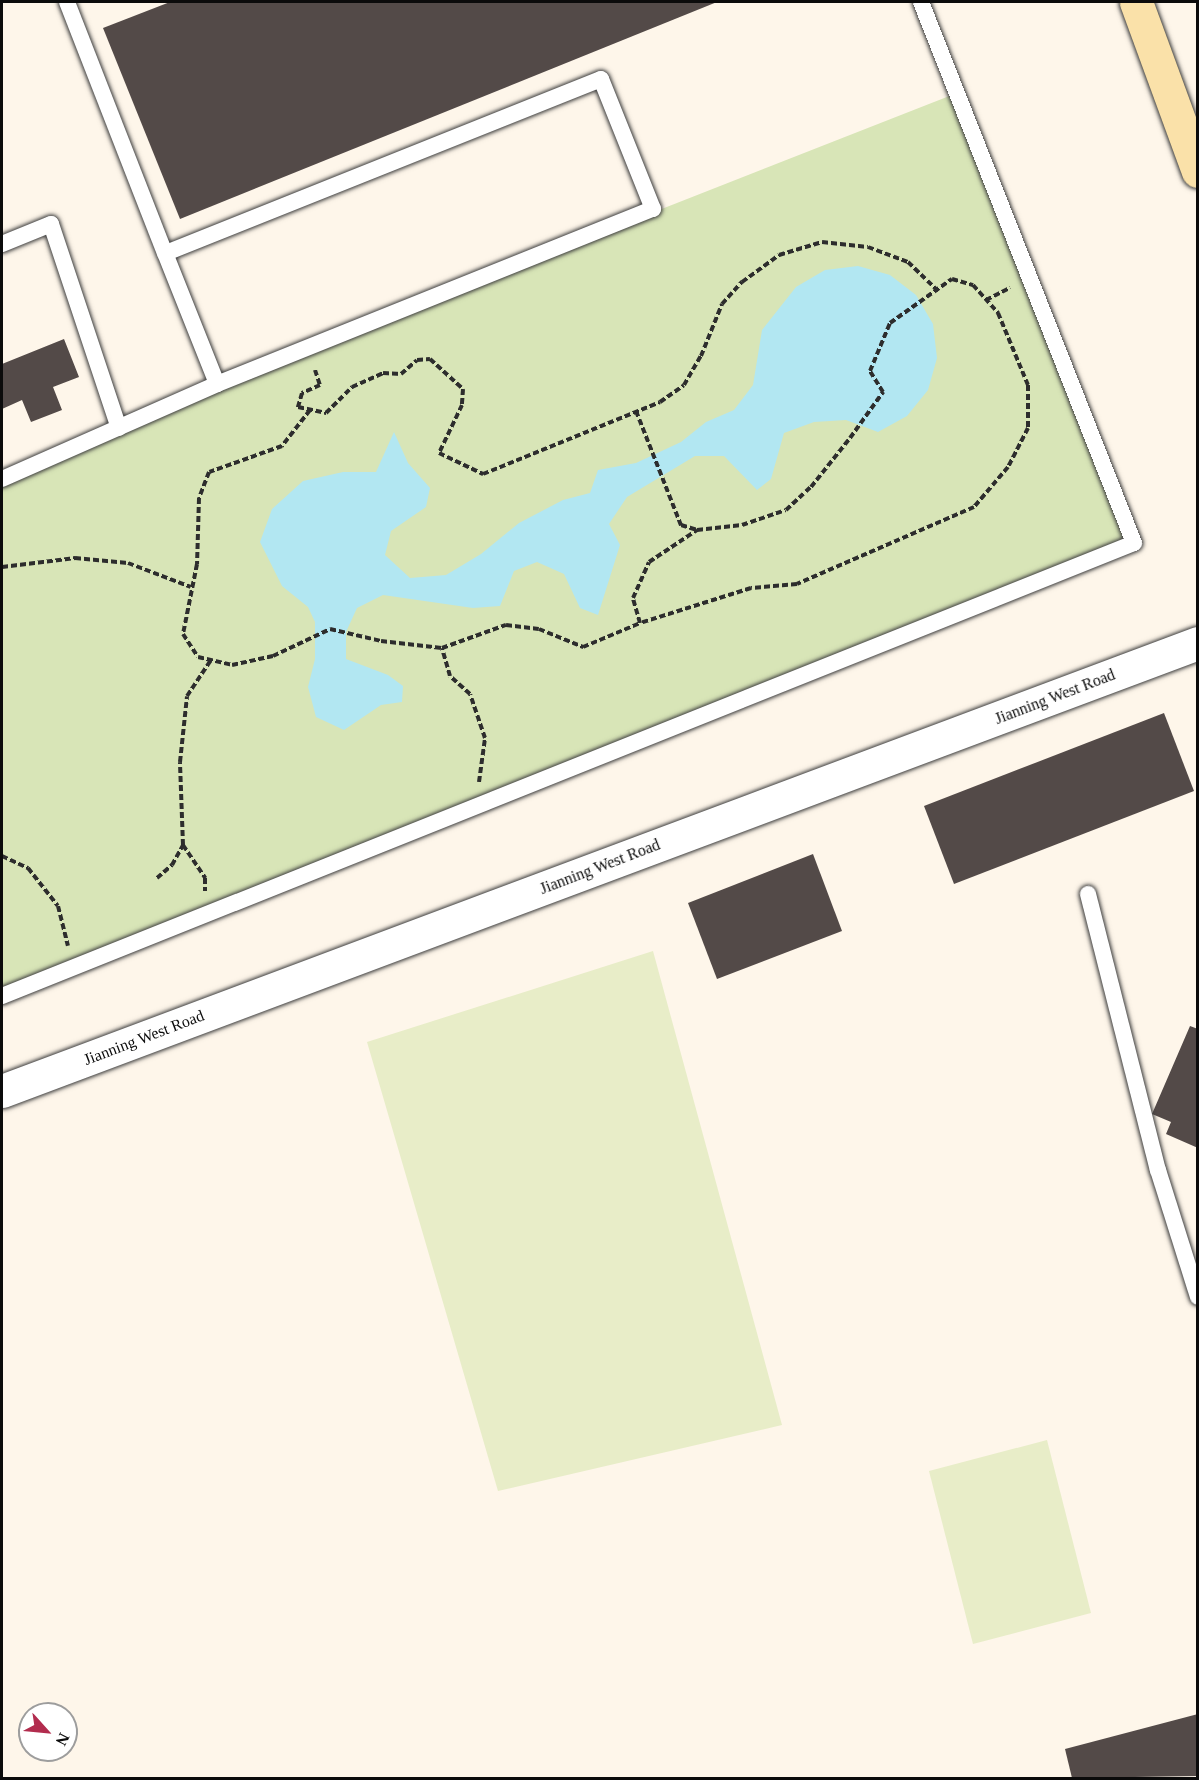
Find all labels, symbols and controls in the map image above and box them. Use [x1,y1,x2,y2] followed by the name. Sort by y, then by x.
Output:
[992,665,1118,729] street label: Jianning West Road
[537,835,663,899] street label: Jianning West Road
[81,1006,207,1070] street label: Jianning West Road
[18,1702,78,1762] north arrow
[53,1730,73,1749] text: N

